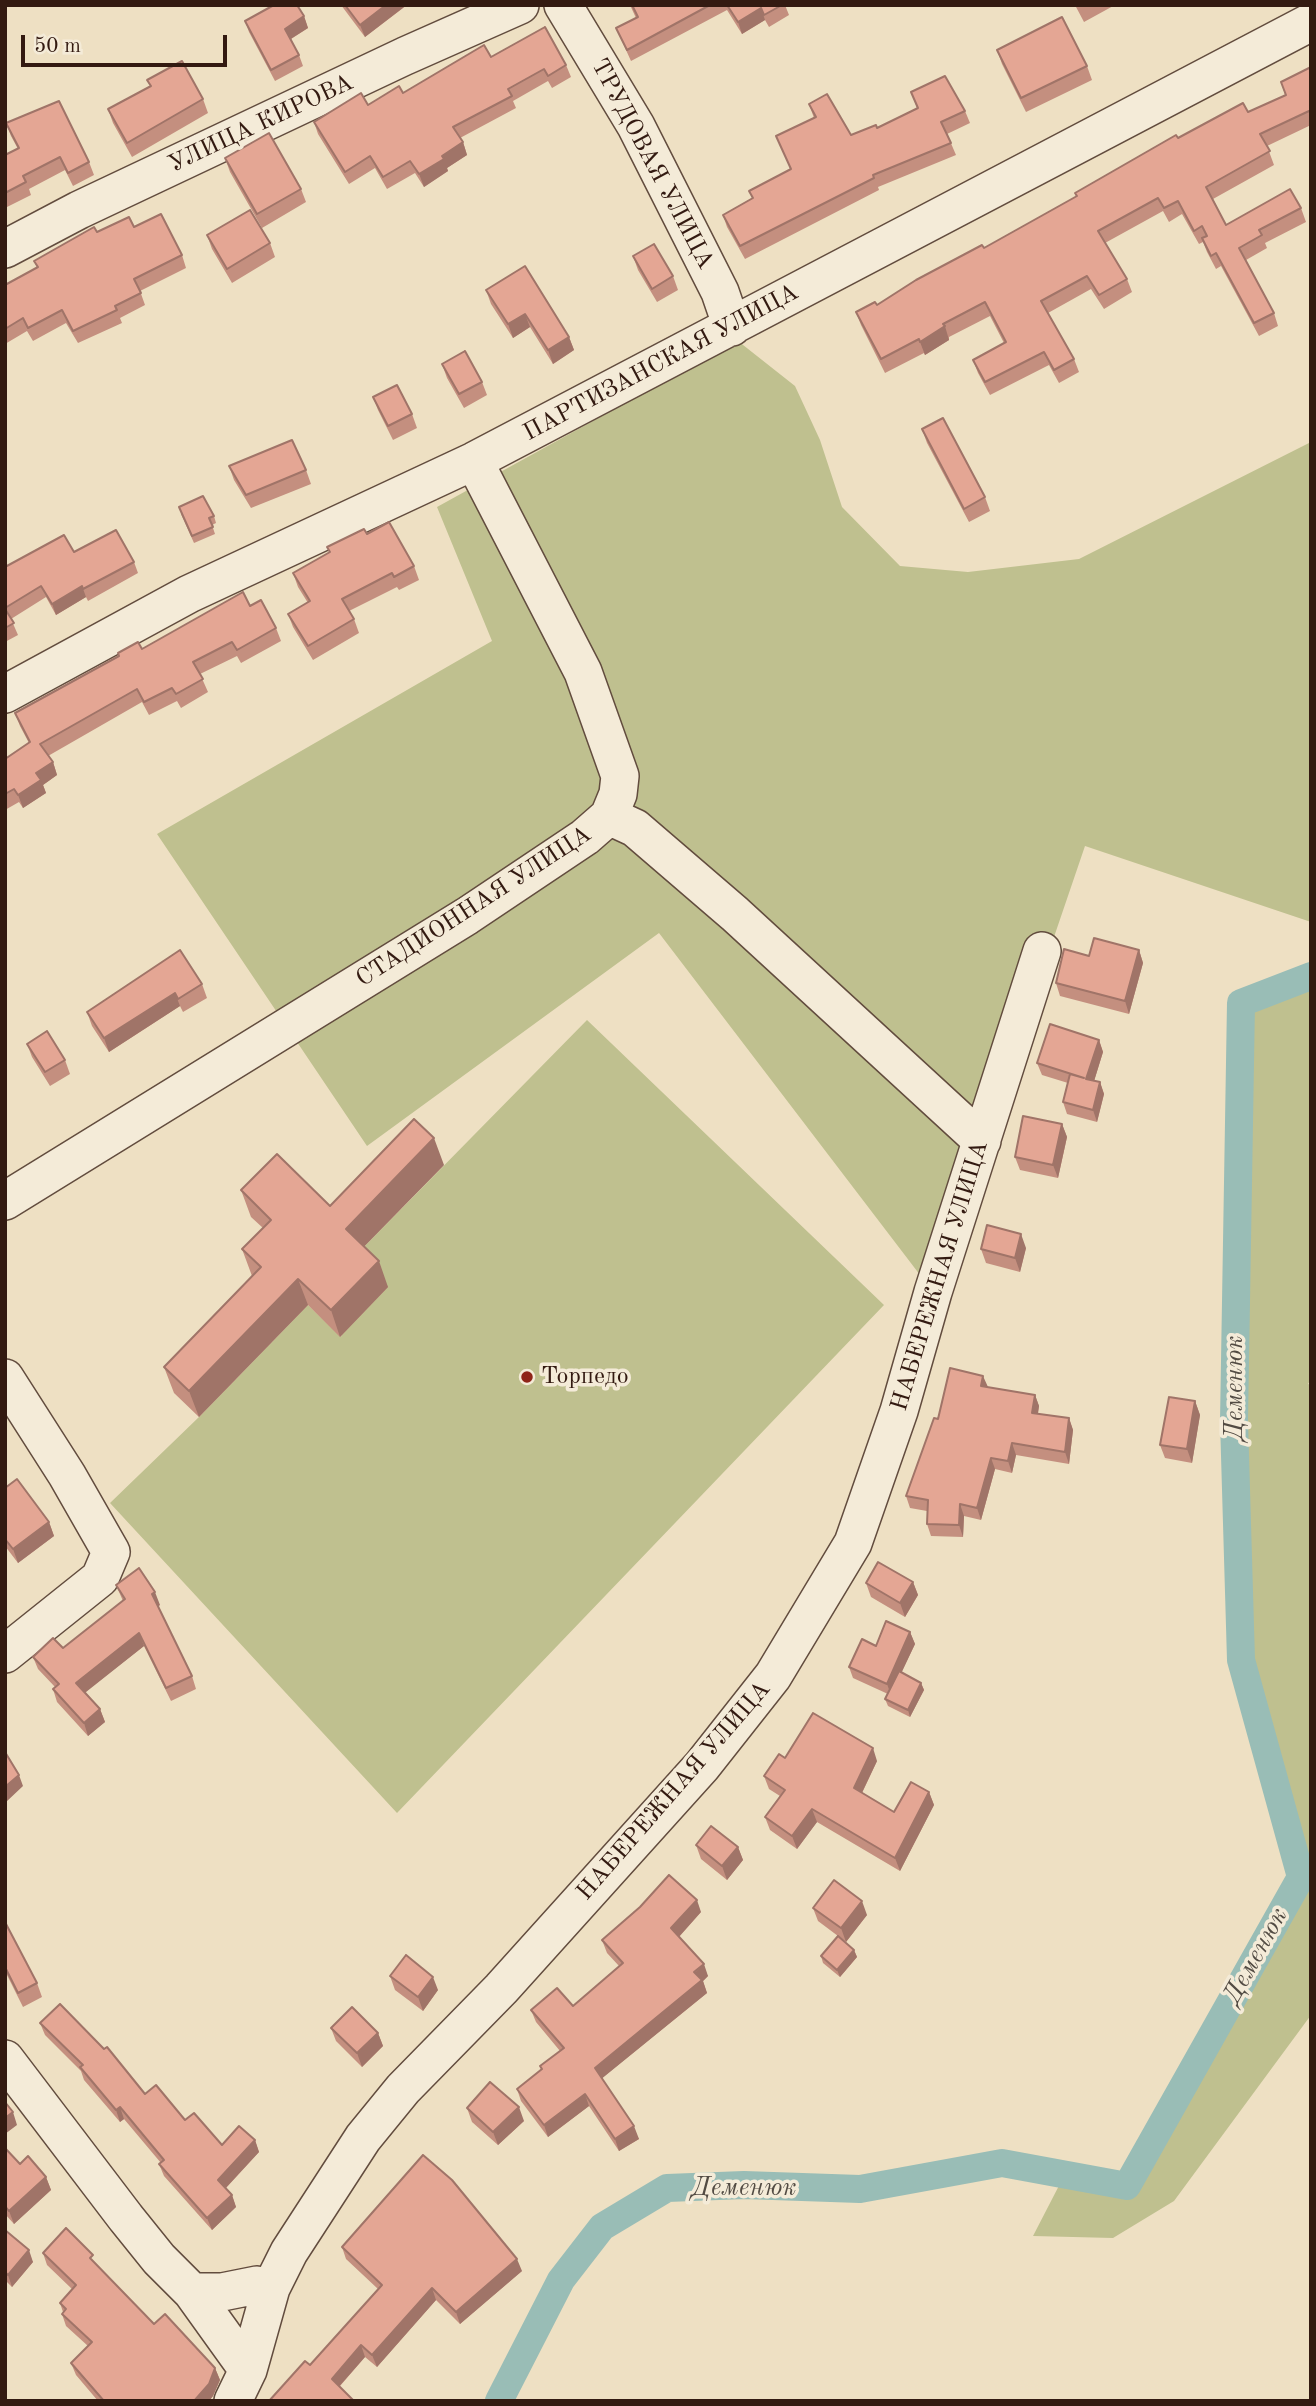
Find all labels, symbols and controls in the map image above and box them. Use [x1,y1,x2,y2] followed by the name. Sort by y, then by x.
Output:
[24,21,231,65] scale bar
[34,36,81,57] text: 50 m
[584,54,720,274] street label: ТРУДОВАЯ УЛИЦА
[164,69,358,179] street label: УЛИЦА КИРОВА
[518,278,804,448] street label: ПАРТИЗАНСКАЯ УЛИЦА
[351,820,597,994] street label: СТАДИОННАЯ УЛИЦА
[885,1137,995,1415] street label: НАБЕРЕЖНАЯ УЛИЦА
[1219,1335,1251,1441] water label: Деменюк
[541,1363,629,1391] place label: Торпедо
[519,1369,535,1385] marker: Торпедо
[571,1676,777,1906] street label: НАБЕРЕЖНАЯ УЛИЦА
[1217,1902,1295,2010] water label: Деменюк
[691,2172,797,2204] water label: Деменюк

